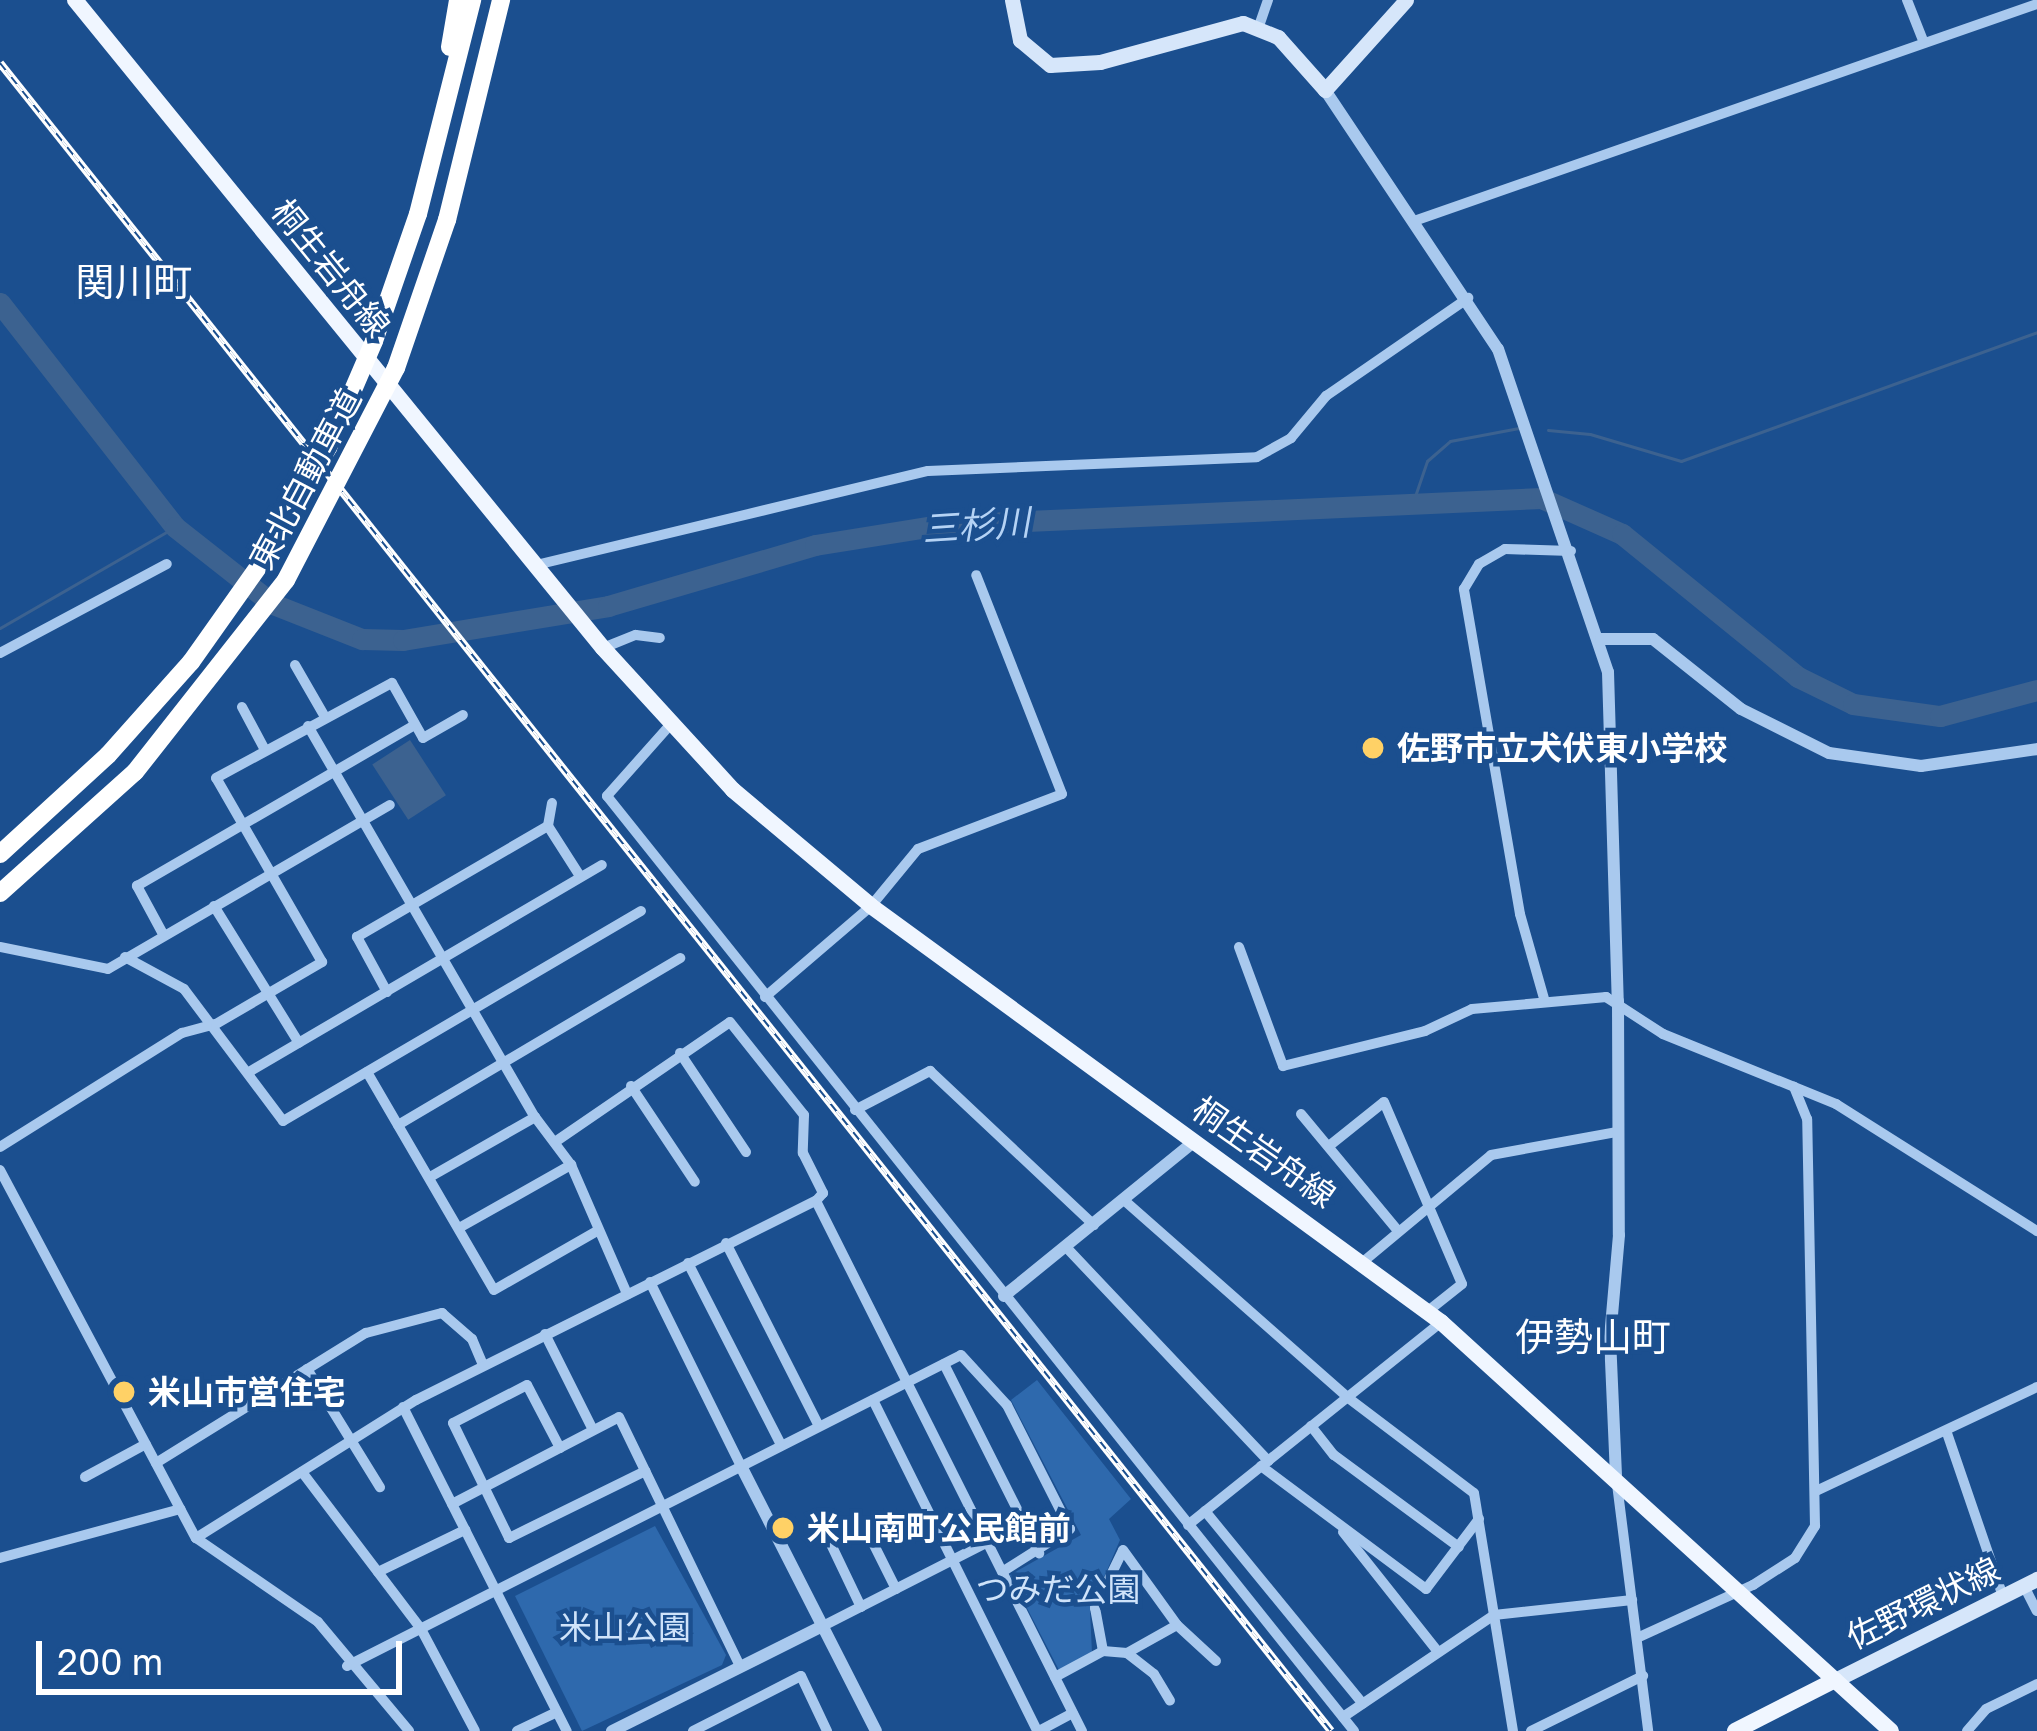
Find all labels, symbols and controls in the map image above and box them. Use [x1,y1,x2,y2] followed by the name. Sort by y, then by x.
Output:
[264,191,398,345] street label: 桐生岩舟線
[76,259,192,305] district label: 関川町
[241,382,369,576] street label: 東北自動車道
[921,500,1031,550] water label: 三杉川
[1397,728,1727,768] place label: 佐野市立犬伏東小学校
[1360,735,1386,761] marker: 佐野市立犬伏東小学校
[1185,1088,1343,1216] street label: 桐生岩舟線
[1515,1314,1671,1360] district label: 伊勢山町
[148,1372,346,1412] place label: 米山市営住宅
[111,1379,137,1405] marker: 米山市営住宅
[807,1508,1071,1548] place label: 米山南町公民館前
[770,1515,796,1541] marker: 米山南町公民館前
[1840,1549,2006,1657] street label: 佐野環状線
[976,1569,1140,1609] park label: つみだ公園
[559,1607,691,1647] park label: 米山公園
[42,1617,408,1691] scale bar
[57,1640,163,1683] text: 200 m

